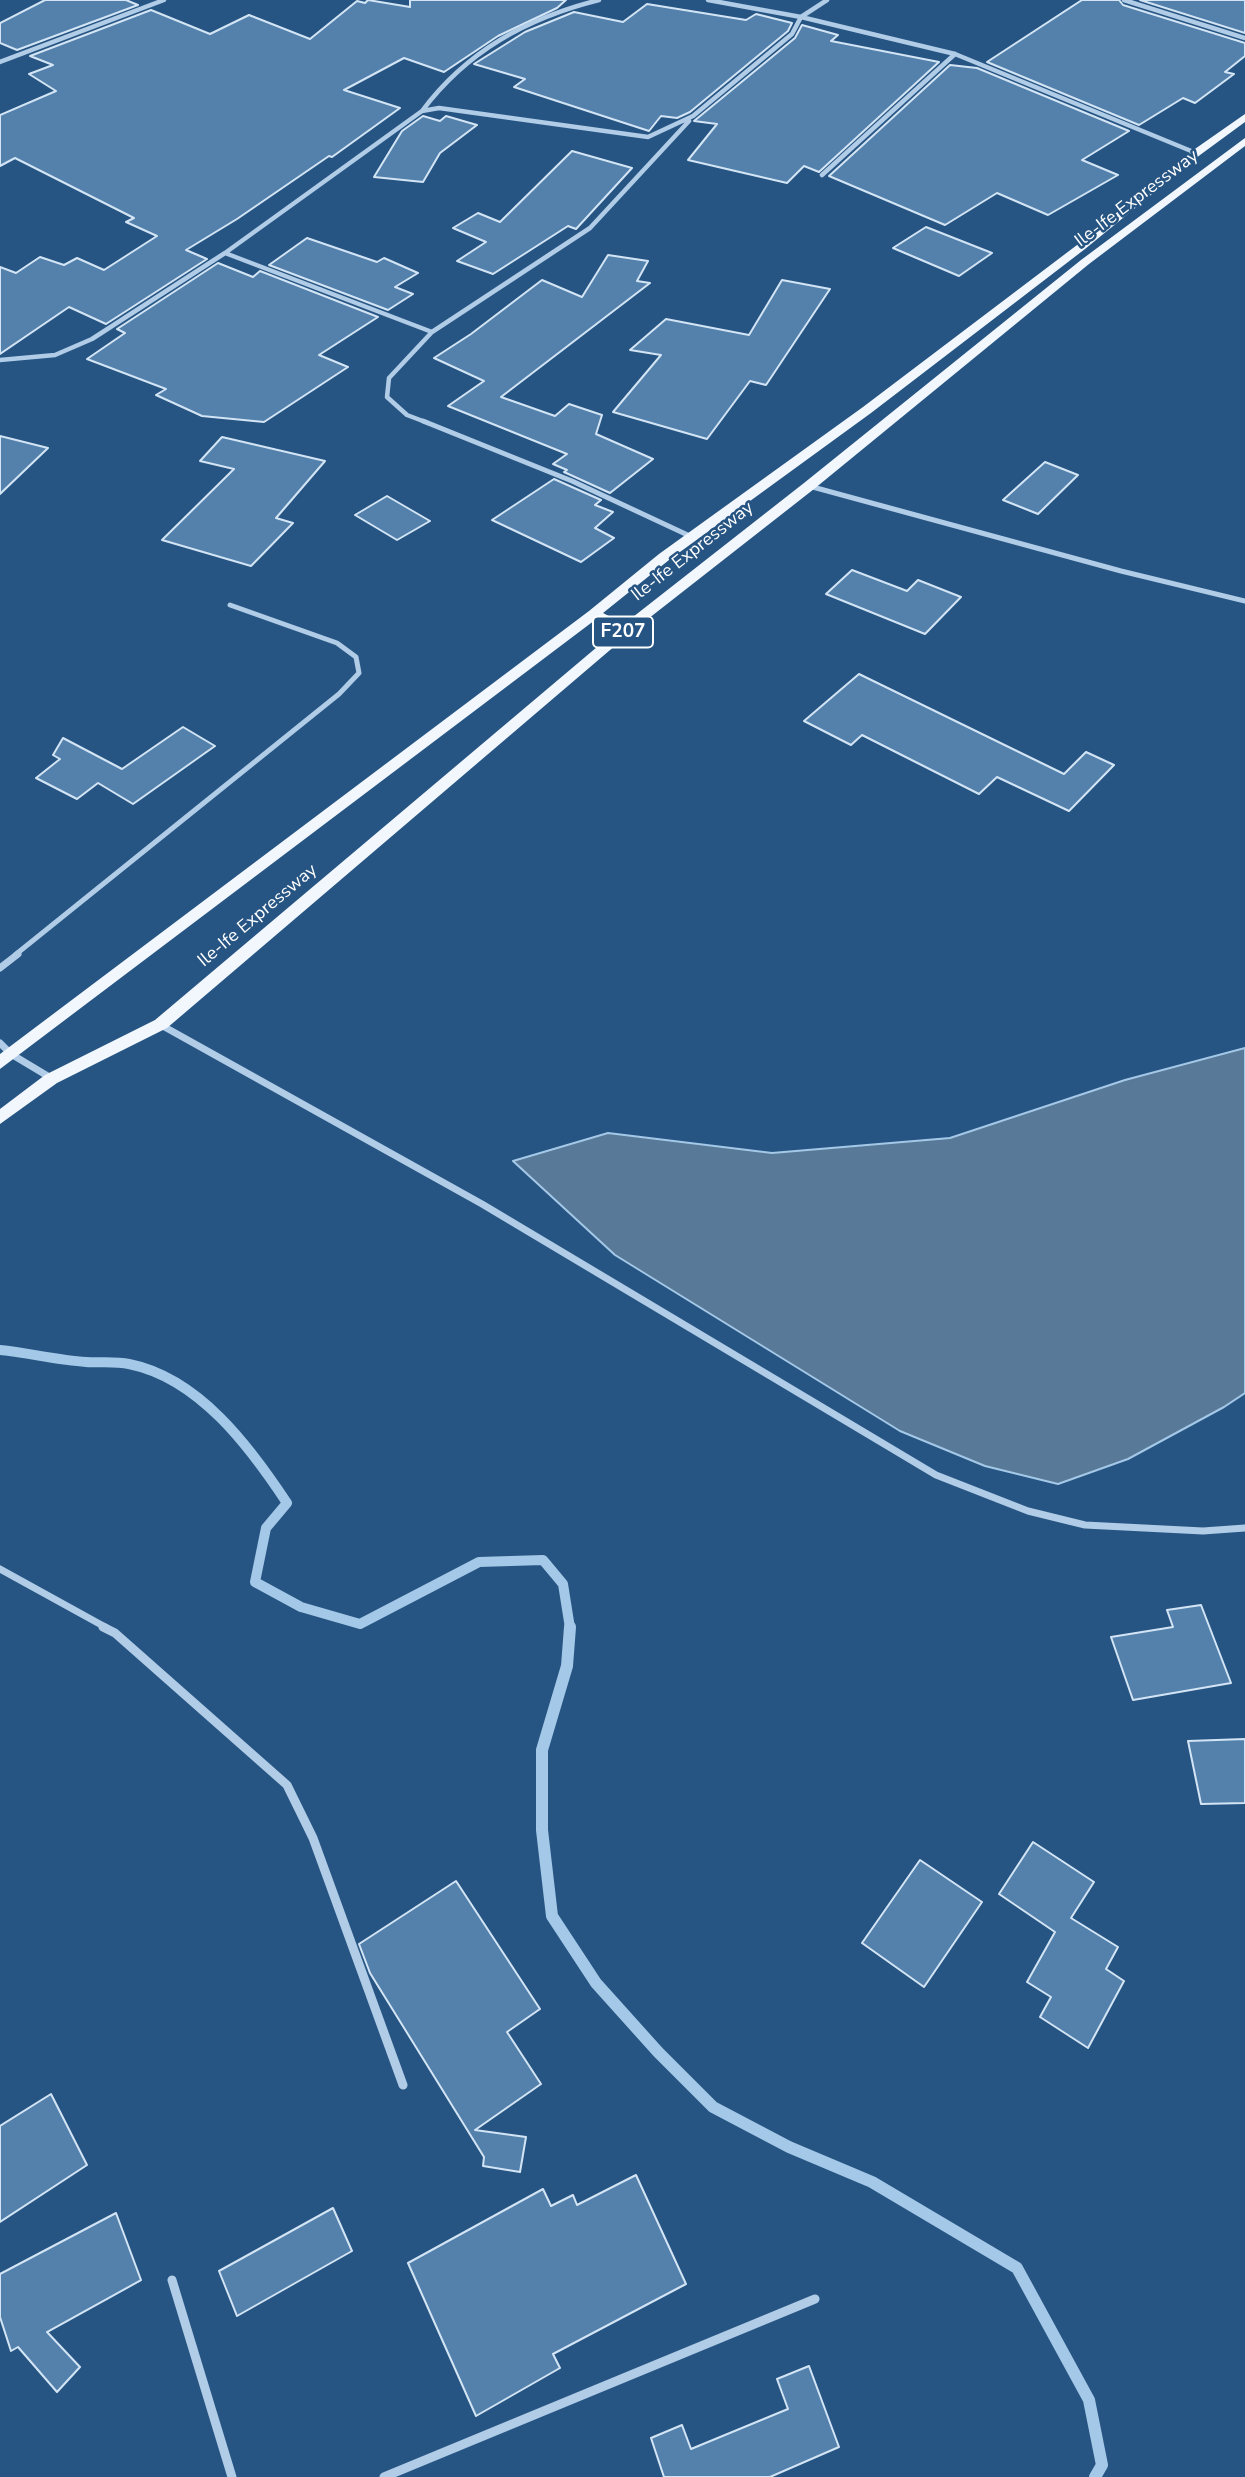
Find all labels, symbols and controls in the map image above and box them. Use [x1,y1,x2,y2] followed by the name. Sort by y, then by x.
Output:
[1071,146,1203,252] street label: Ile-Ife Expressway
[628,498,758,606] street label: Ile-Ife Expressway
[593,617,653,648] road number: F207
[194,860,322,972] street label: Ile-Ife Expressway

